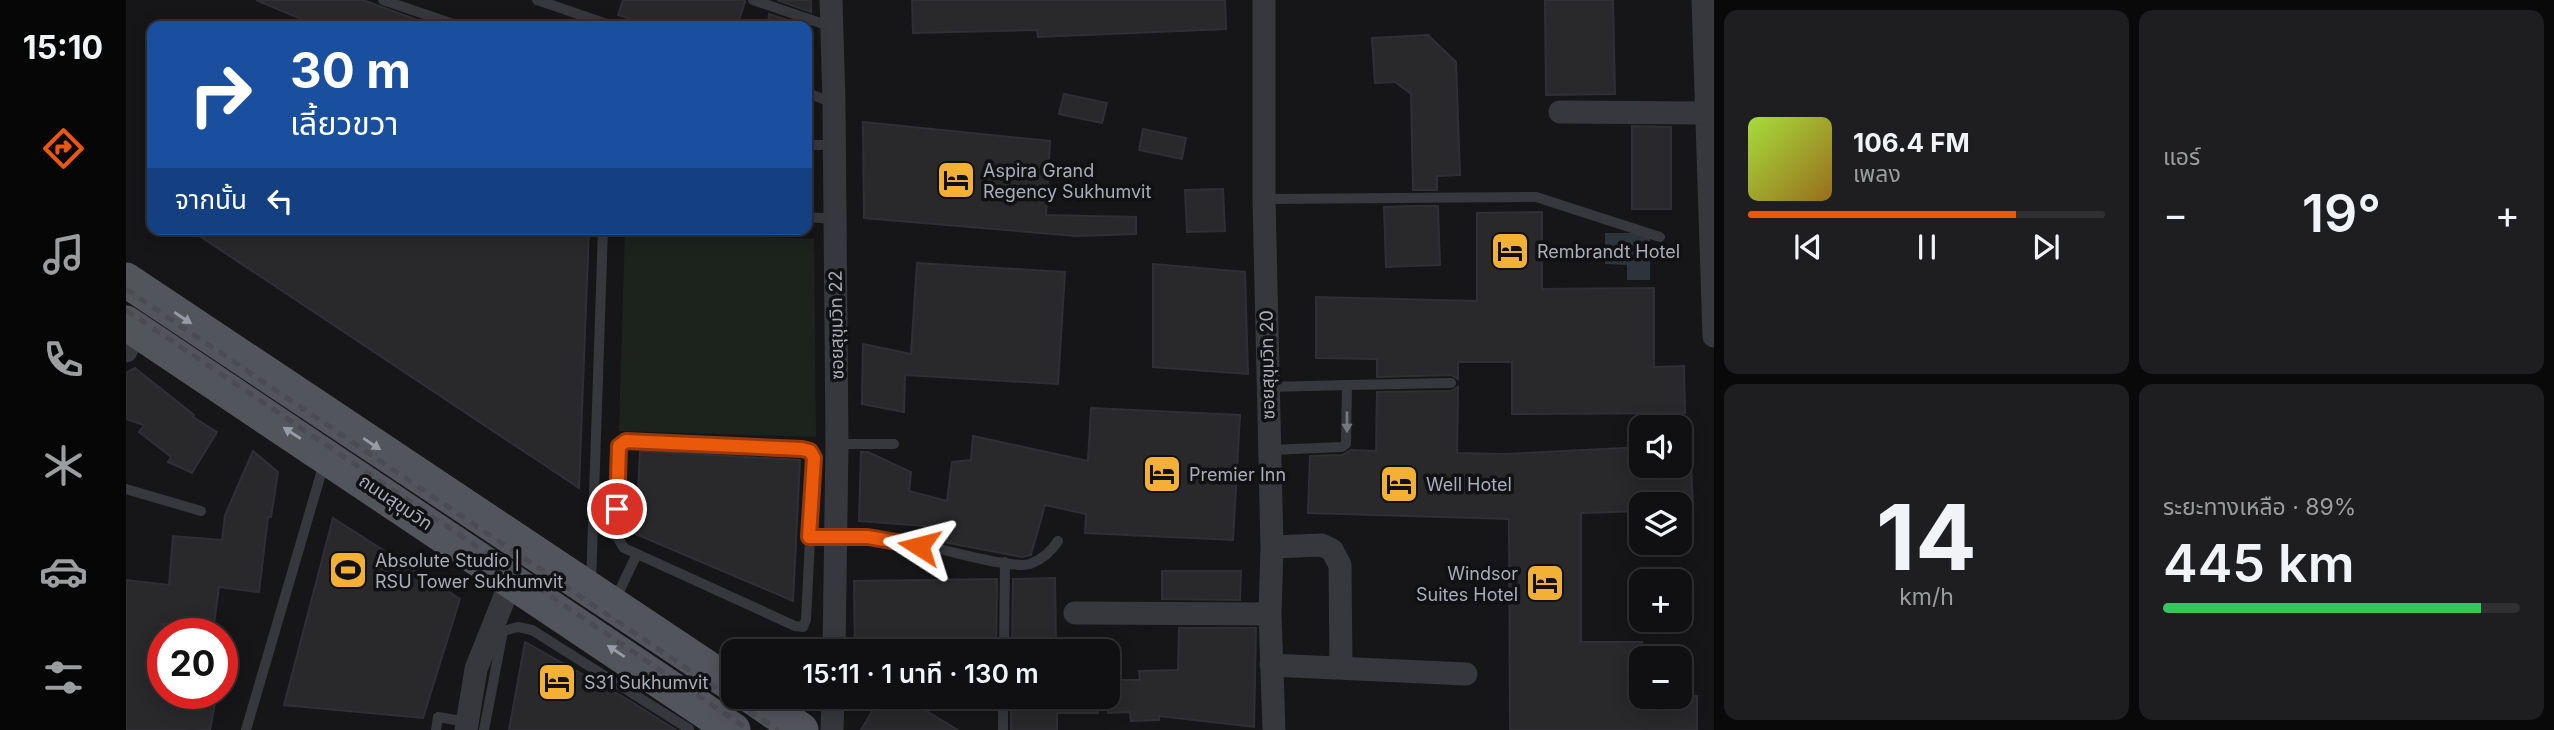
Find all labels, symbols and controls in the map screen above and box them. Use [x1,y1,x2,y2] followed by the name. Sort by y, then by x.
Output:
[23,28,103,67] text: 15:10
[290,41,411,100] text: 30 m
[175,49,266,140] icon: right
[290,104,398,143] text: เลี้ยวขวา
[39,124,88,173] icon: directions
[1853,127,1970,158] text: 106.4 FM
[2163,143,2200,171] text: แอร์
[935,159,977,201] hotel icon: Aspira Grand Regency Sukhumvit
[983,160,1151,202] place label: Aspira Grand Regency Sukhumvit
[1853,160,1901,188] text: เพลง
[261,182,299,220] icon: left
[2302,182,2381,245] text: 19°
[175,184,247,215] text: จากนั้น
[2163,191,2188,237] text: −
[2495,191,2520,237] text: +
[1789,228,1827,266] icon: previous
[1908,228,1946,266] icon: pause
[2027,228,2065,266] icon: next
[39,230,88,279] icon: music
[1489,230,1531,272] hotel icon: Rembrandt Hotel
[1537,241,1680,262] place label: Rembrandt Hotel
[825,270,848,380] street label: ซอยสุขุมวิท 22
[1256,310,1279,420] street label: ซอยสุขุมวิท 20
[174,311,192,325] one-way arrow
[39,335,88,384] icon: phone
[1341,412,1353,434] one-way arrow
[1629,415,1692,709] map controls
[1629,415,1692,478] button: sound
[283,426,301,440] one-way arrow
[363,437,381,451] one-way arrow
[39,441,88,490] icon: climate
[1141,453,1183,495] hotel icon: Premier Inn
[1378,463,1420,505] hotel icon: Well Hotel
[1189,464,1286,485] place label: Premier Inn
[355,470,437,535] street label: ถนนสุขุมวิท
[1426,474,1512,495] place label: Well Hotel
[587,479,647,539] pin
[1876,482,1977,592] text: 14
[598,490,636,528] icon: arrive
[1629,492,1692,555] button: layers
[2163,493,2356,521] text: ระยะทางเหลือ · 89%
[882,509,956,583] position arrow
[2163,532,2355,595] text: 445 km
[39,547,88,596] icon: car
[327,549,369,591] sports icon: Absolute Studio | RSU Tower Sukhumvit
[375,549,563,592] place label: Absolute Studio | RSU Tower Sukhumvit
[1524,562,1566,604] hotel icon: Windsor Suites Hotel
[1416,563,1518,605] place label: Windsor Suites Hotel
[1629,569,1692,632] button: +
[1899,583,1954,611] text: km/h
[147,618,238,709] speed limit sign: 20
[607,644,625,658] one-way arrow
[1629,646,1692,709] button: −
[39,653,88,702] icon: filters
[802,658,1039,689] text: 15:11 · 1 นาที · 130 m
[536,661,578,703] hotel icon: S31 Sukhumvit
[584,672,708,693] place label: S31 Sukhumvit

